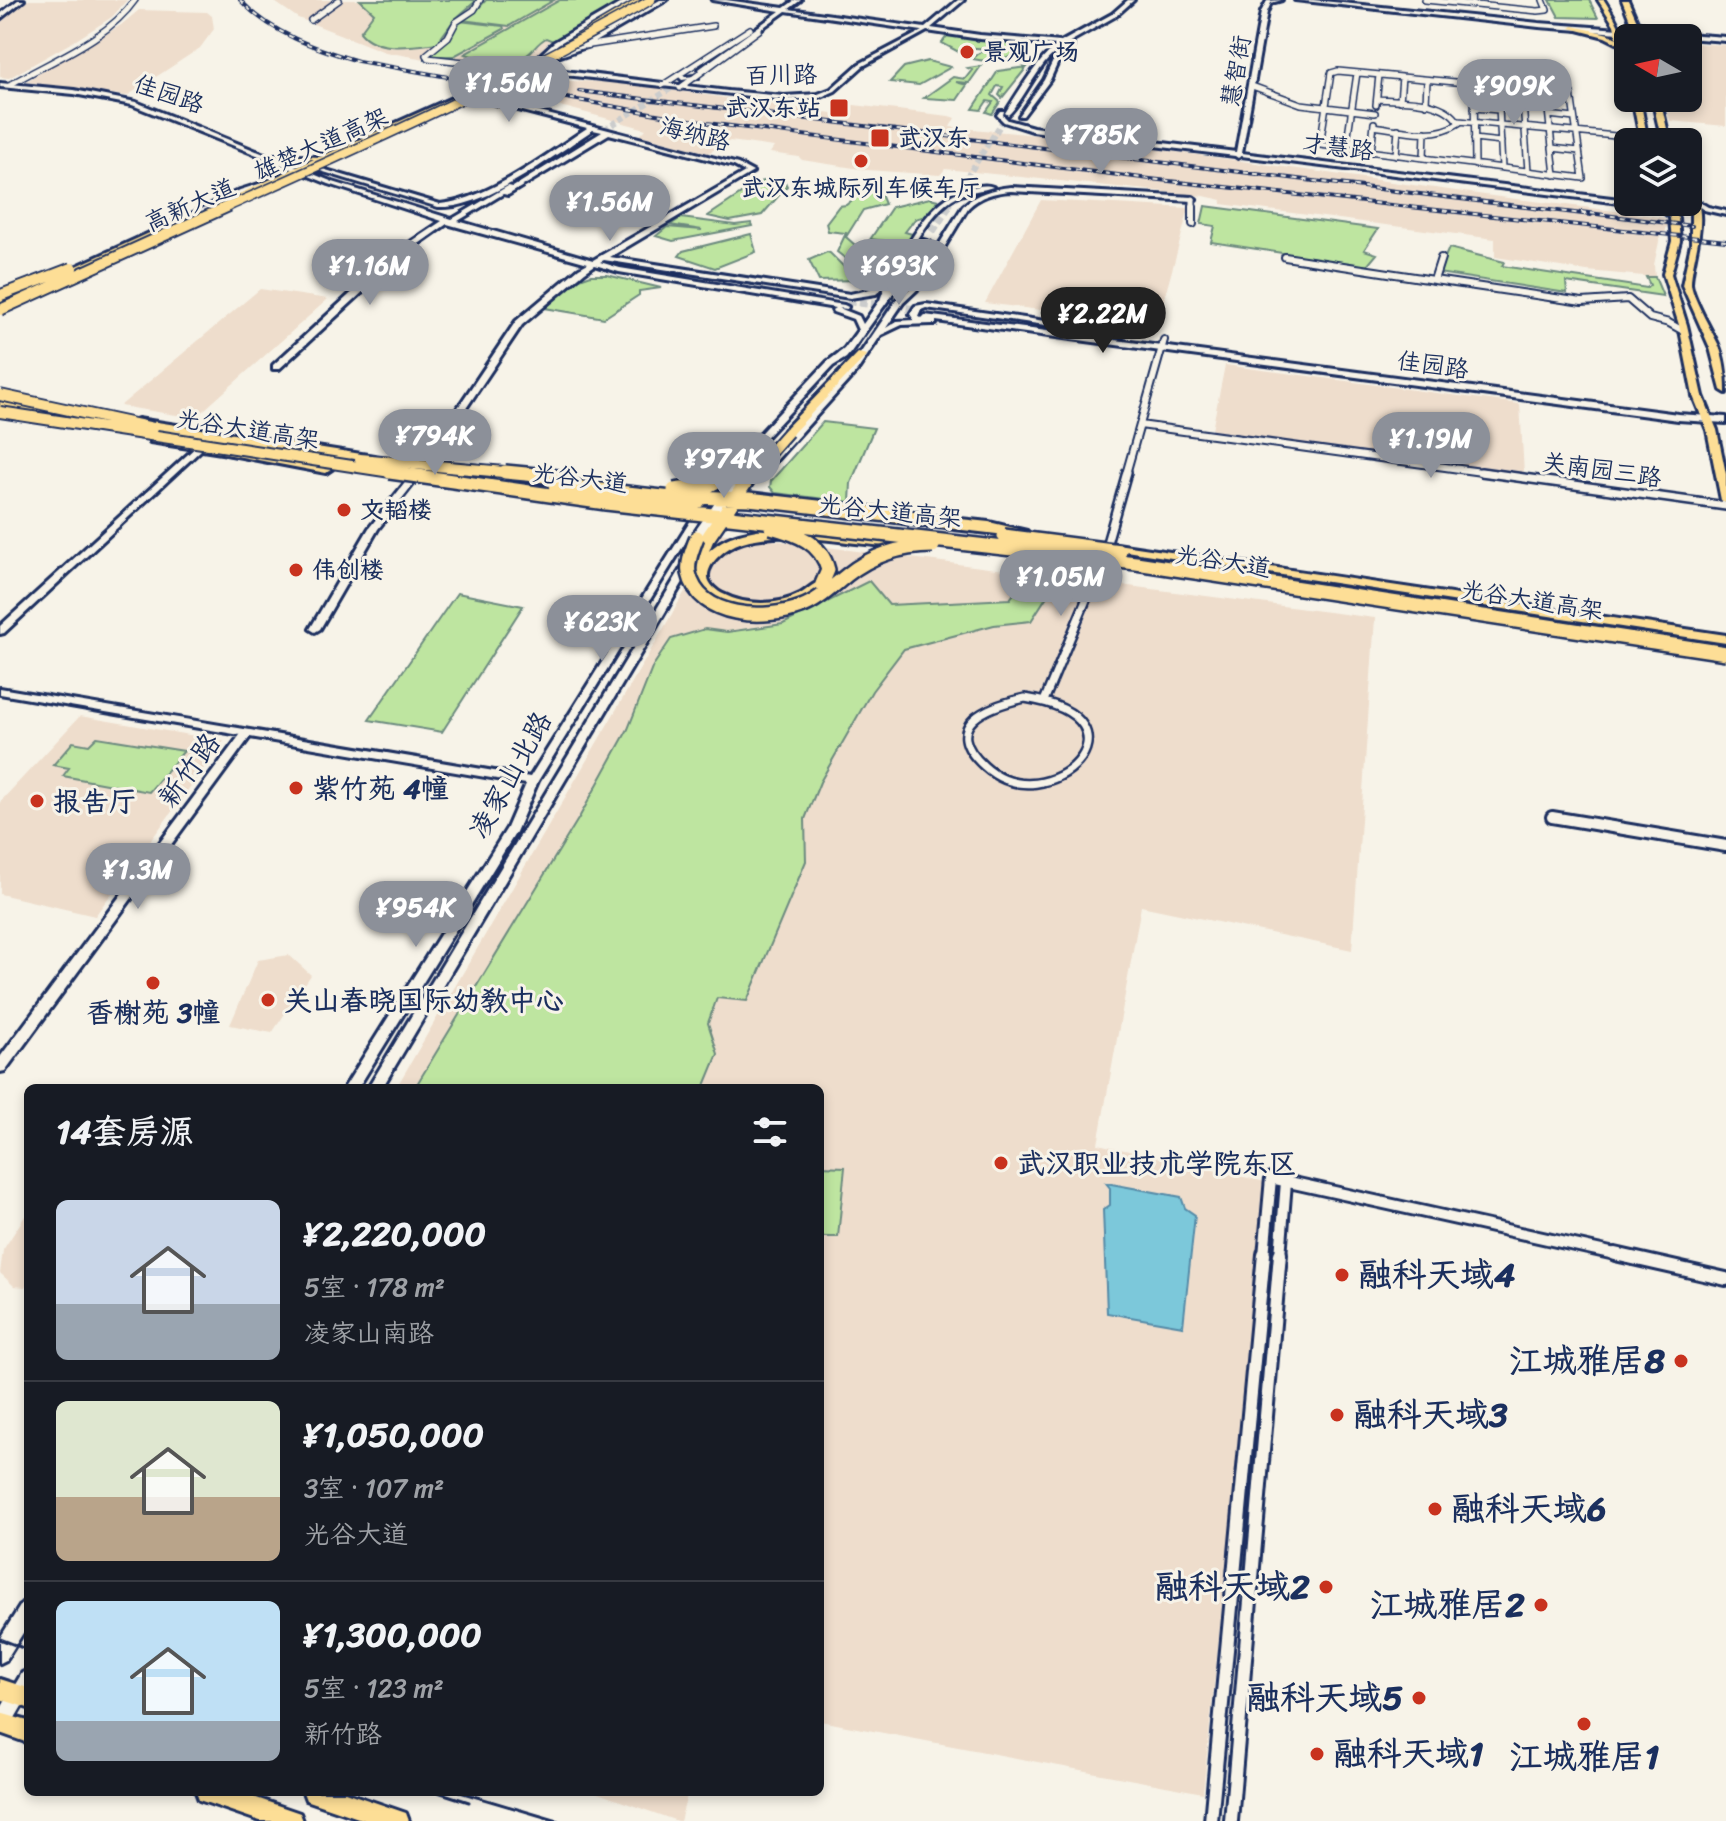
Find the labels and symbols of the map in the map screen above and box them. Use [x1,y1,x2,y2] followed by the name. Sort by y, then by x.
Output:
[1614,24,1702,112] north arrow
[983,31,1079,73] place label: 景观广场
[1209,32,1263,110] street label: 慧智街
[958,43,976,61] marker: 景观广场
[745,53,817,97] street label: 百川路
[444,56,574,124] pin: ¥1.56M
[1458,59,1570,127] pin: ¥909K
[128,62,210,126] street label: 佳园路
[725,87,821,129] place label: 武汉东站
[247,96,395,192] street label: 雄楚大道高架
[828,97,850,119] marker: 武汉东站
[655,105,735,163] street label: 海纳路
[1045,108,1157,176] pin: ¥785K
[898,117,970,159] place label: 武汉东
[1300,122,1376,172] street label: 才慧路
[869,127,891,149] marker: 武汉东
[852,152,870,170] marker: 武汉东城际列车候车厅
[138,166,242,244] street label: 高新大道
[741,167,981,209] place label: 武汉东城际列车候车厅
[545,175,675,243] pin: ¥1.56M
[305,239,435,307] pin: ¥1.16M
[843,239,955,307] pin: ¥693K
[1038,287,1168,355] pin: ¥2.22M
[1394,339,1472,391] street label: 佳园路
[174,397,322,461] street label: 光谷大道高架
[379,409,491,477] pin: ¥794K
[1366,412,1496,480] pin: ¥1.19M
[668,432,780,500] pin: ¥974K
[1540,441,1664,499] street label: 关南园三路
[530,451,630,505] street label: 光谷大道
[816,483,964,539] street label: 光谷大道高架
[360,489,432,531] place label: 文韬楼
[335,501,353,519] marker: 文韬楼
[1172,533,1274,589] street label: 光谷大道
[312,549,384,591] place label: 伟创楼
[996,550,1126,618] pin: ¥1.05M
[287,561,305,579] marker: 伟创楼
[1458,568,1606,632] street label: 光谷大道高架
[546,595,658,663] pin: ¥623K
[455,702,565,848] street label: 凌家山北路
[144,722,234,818] street label: 新竹路
[312,764,449,813] place label: 紫竹苑 4幢
[53,777,137,826] place label: 报告厅
[287,779,305,797] marker: 紫竹苑 4幢
[28,792,46,810] marker: 报告厅
[82,843,194,911] pin: ¥1.3M
[360,881,472,949] pin: ¥954K
[144,974,162,992] marker: 香榭苑 3幢
[284,976,564,1025] place label: 关山春晓国际幼教中心
[86,988,220,1037] place label: 香榭苑 3幢
[259,991,277,1009] marker: 关山春晓国际幼教中心
[1017,1139,1297,1188] place label: 武汉职业技术学院东区
[992,1154,1010,1172] marker: 武汉职业技术学院东区
[1358,1245,1515,1305] place label: 融科天域4
[1333,1266,1351,1284] marker: 融科天域4
[1508,1331,1665,1391] place label: 江城雅居8
[1672,1352,1690,1370] marker: 江城雅居8
[1353,1385,1508,1445] place label: 融科天域3
[1328,1406,1346,1424] marker: 融科天域3
[1451,1479,1606,1539] place label: 融科天域6
[1426,1500,1444,1518] marker: 融科天域6
[1154,1557,1310,1617] place label: 融科天域2
[1369,1575,1525,1635] place label: 江城雅居2
[1317,1578,1335,1596] marker: 融科天域2
[1532,1596,1550,1614] marker: 江城雅居2
[1246,1668,1403,1728] place label: 融科天域5
[1410,1689,1428,1707] marker: 融科天域5
[1575,1715,1593,1733] marker: 江城雅居1
[1333,1724,1484,1784] place label: 融科天域1
[1509,1727,1659,1787] place label: 江城雅居1
[1308,1745,1326,1763] marker: 融科天域1

